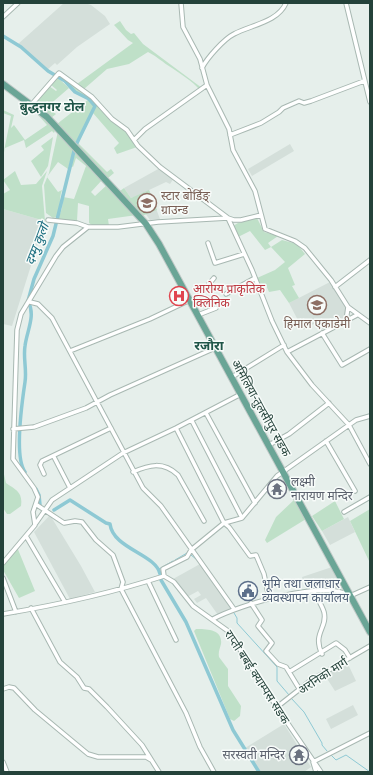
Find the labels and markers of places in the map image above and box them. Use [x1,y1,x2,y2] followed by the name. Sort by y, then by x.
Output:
[161,188,210,217] place label: स्टार बोर्डिङ् ग्राउन्ड
[136,192,158,214] school or university icon: स्टार बोर्डिङ् ग्राउन्ड
[193,281,266,310] place label: आरोग्य प्राकृतिक क्लिनिक
[168,285,190,307] hospital icon: आरोग्य प्राकृतिक क्लिनिक
[306,294,328,316] school or university icon: हिमाल एकाडेमी
[284,316,351,331] place label: हिमाल एकाडेमी
[291,474,354,503] place label: लक्ष्मी नारायण मन्दिर
[266,478,288,500] temple icon: लक्ष्मी नारायण मन्दिर
[262,576,350,605] place label: भूमि तथा जलाधार व्यवस्थापन कार्यालय
[237,580,259,602] public building icon: भूमि तथा जलाधार व्यवस्थापन कार्यालय
[288,744,310,766] temple icon: सरस्वती मन्दिर
[222,747,286,762] place label: सरस्वती मन्दिर

